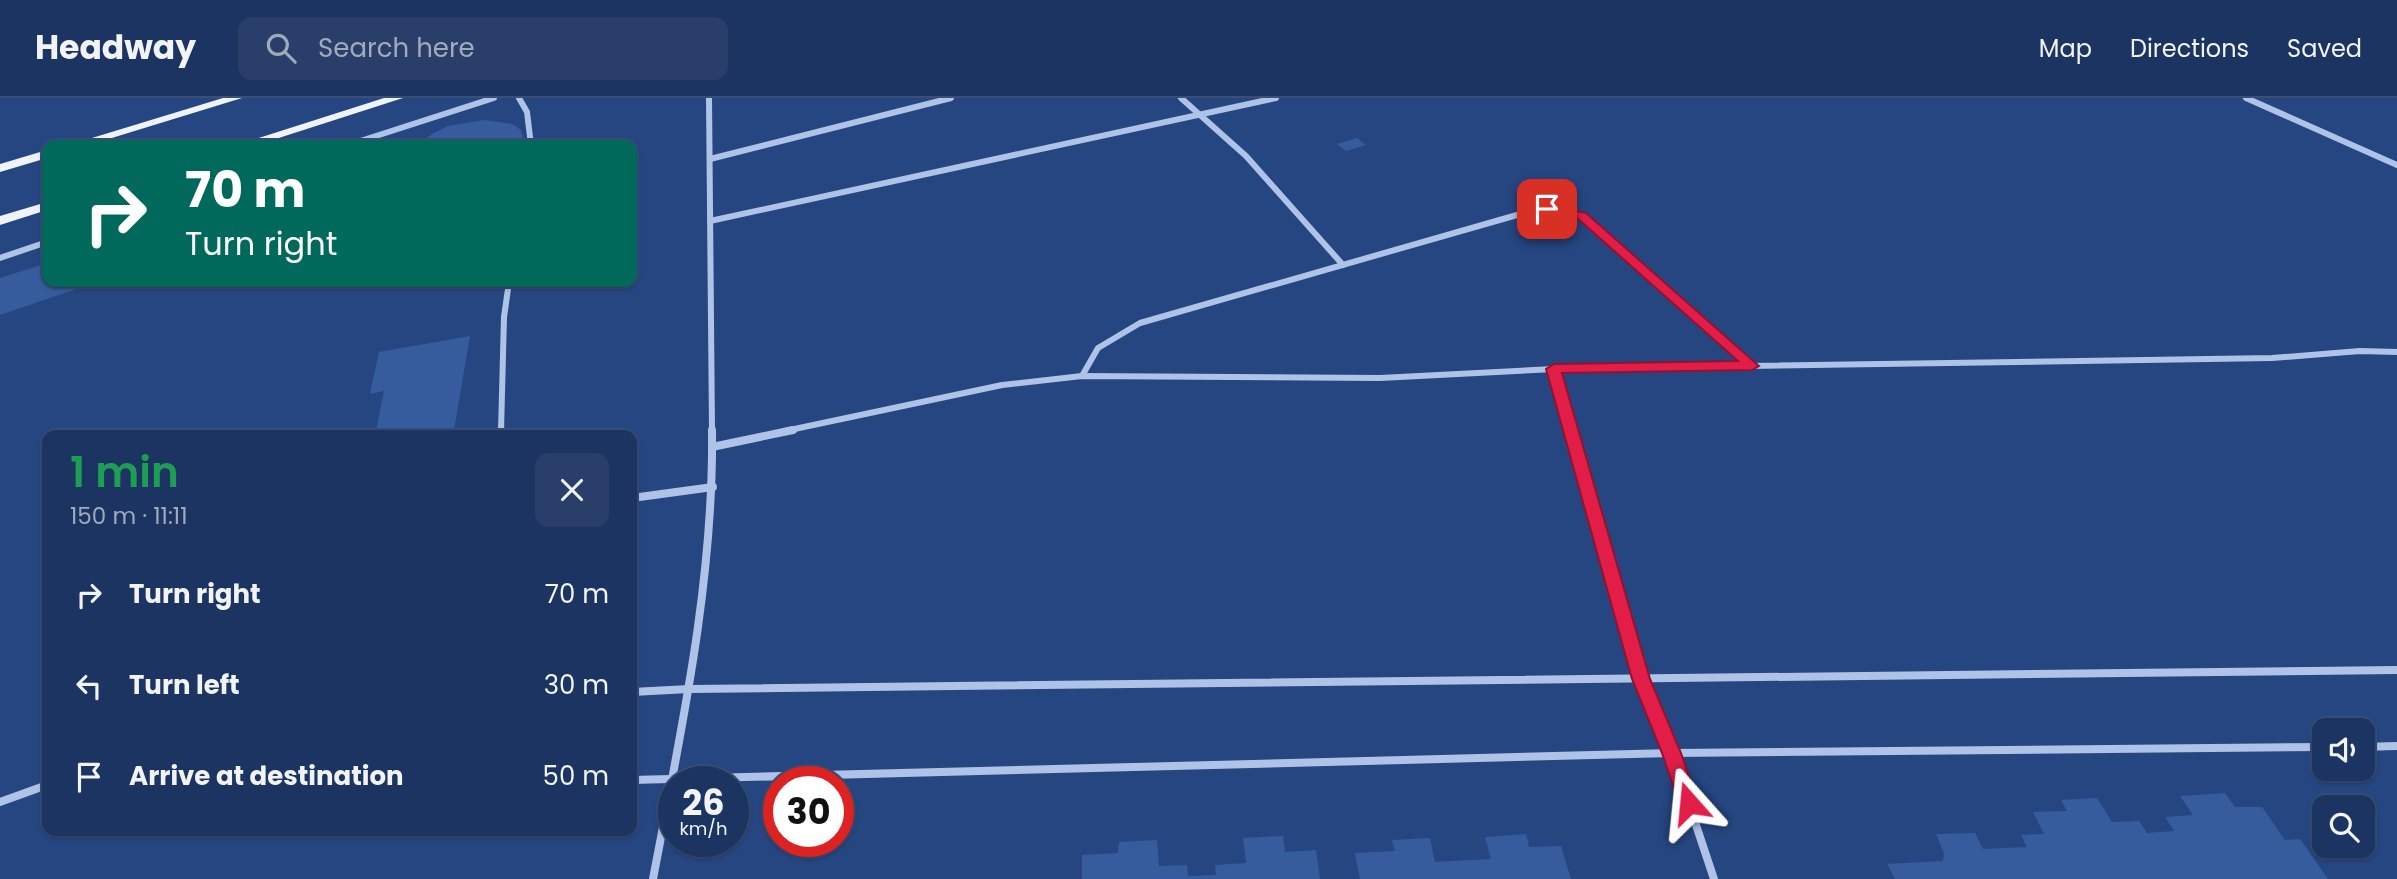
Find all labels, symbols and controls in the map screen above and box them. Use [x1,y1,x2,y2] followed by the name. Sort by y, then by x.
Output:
[238,17,728,80] search box
[35,24,196,71] text: Headway
[262,29,300,67] icon: search
[318,30,475,66] text: Search here
[2039,32,2092,65] text: Map
[2130,32,2249,65] text: Directions
[2287,32,2362,65] text: Saved
[185,156,305,224] text: 70 m
[70,168,161,259] icon: right
[1517,179,1577,239] pin
[1528,190,1566,228] icon: arrive
[185,221,337,266] text: Turn right
[70,443,179,502] text: 1 min
[535,453,609,527] button: close
[70,500,188,532] text: 150 m · 11:11
[70,576,108,614] icon: right
[129,576,261,612] text: Turn right
[545,576,609,612] text: 70 m
[70,667,108,705] icon: left
[129,667,240,703] text: Turn left
[544,667,609,703] text: 30 m
[2312,718,2375,858] map controls
[2312,718,2375,781] button: sound
[70,758,108,796] icon: arrive
[129,758,404,794] text: Arrive at destination
[543,758,609,794] text: 50 m
[763,766,854,857] speed limit sign: 30
[1652,766,1726,840] position arrow
[682,778,725,827] text: 26
[2312,795,2375,858] button: search
[680,816,727,841] text: km/h

